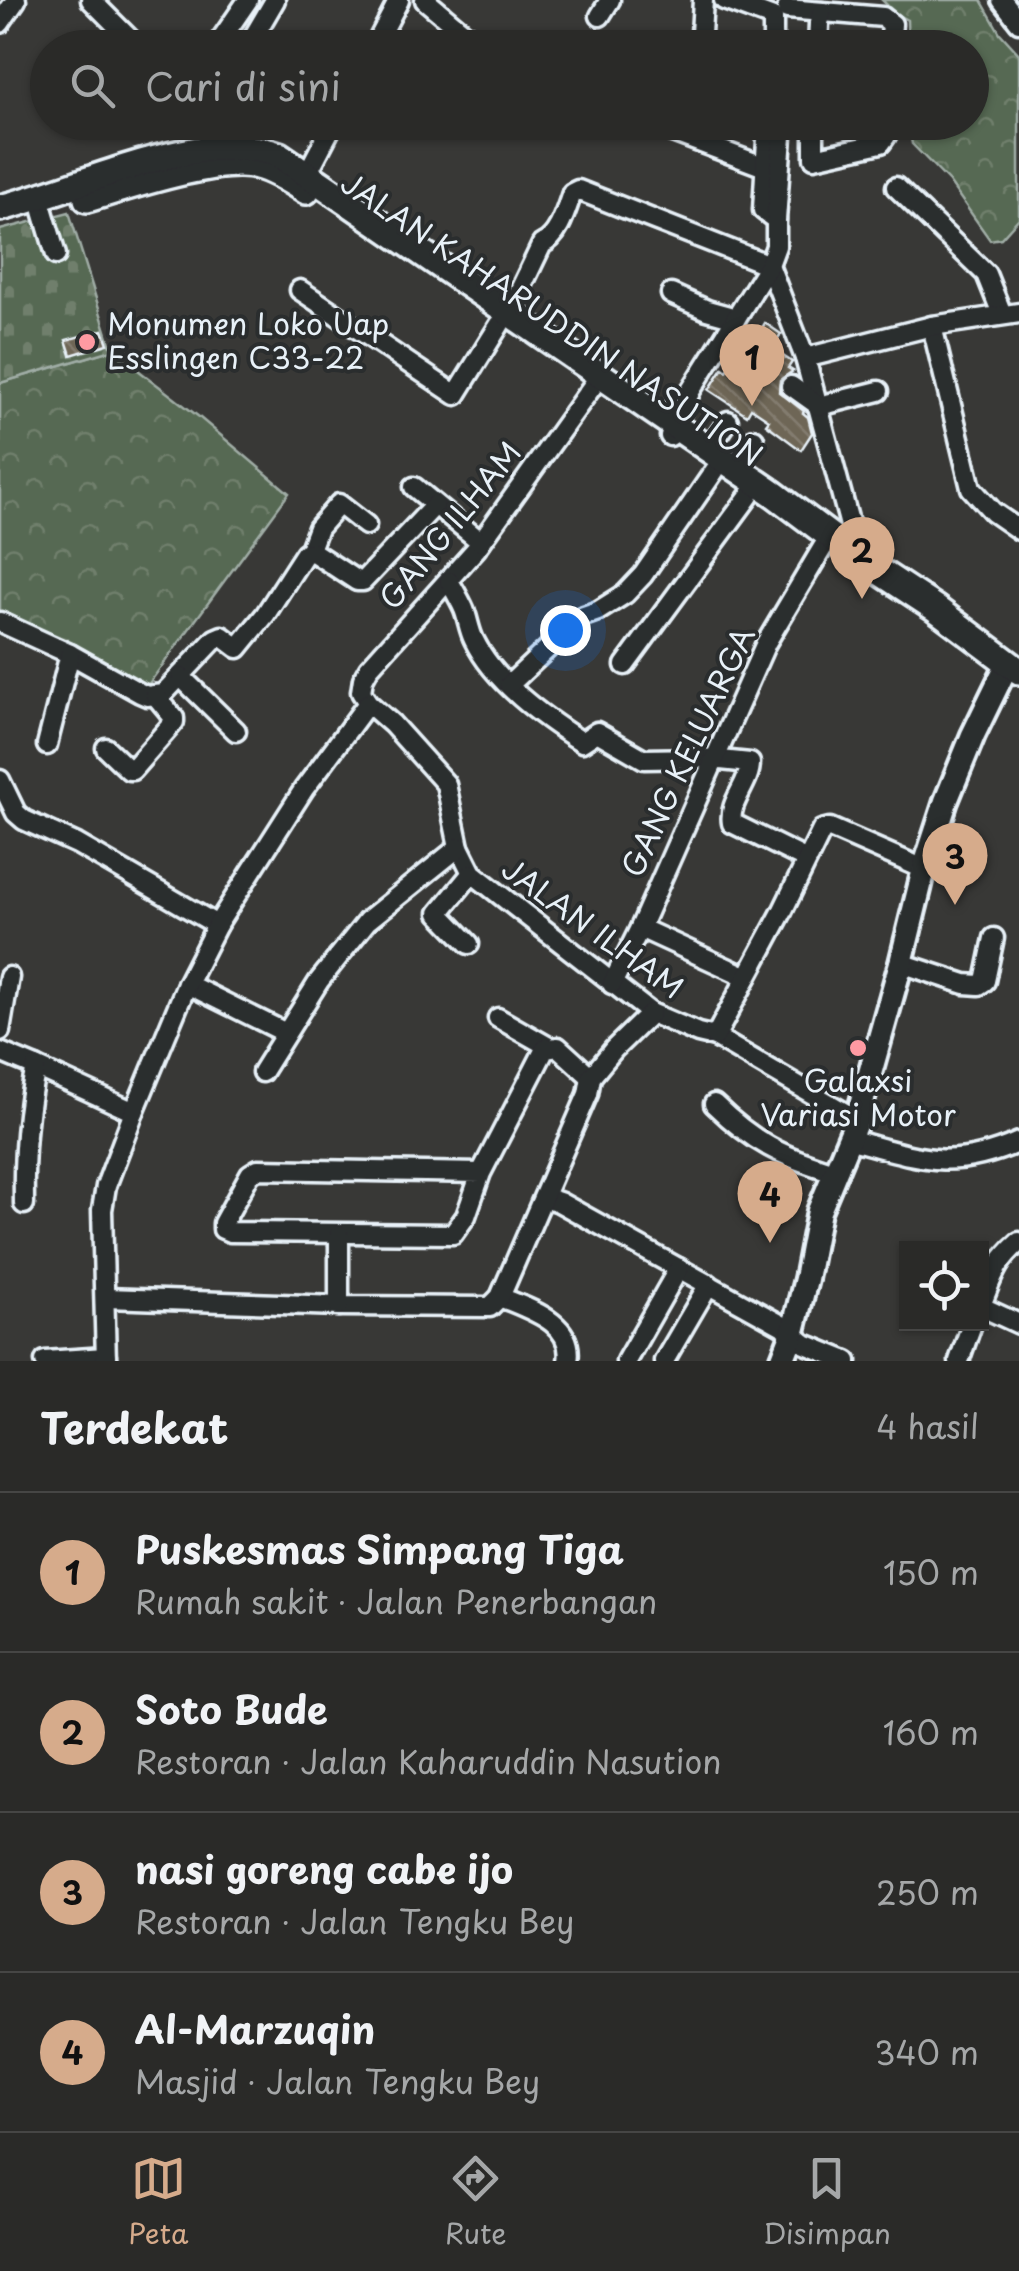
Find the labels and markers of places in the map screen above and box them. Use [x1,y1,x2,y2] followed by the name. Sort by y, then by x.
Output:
[107,300,389,379] place label: Monumen Loko Uap Esslingen C33-22
[720,324,784,406] pin: 1
[76,331,98,353] marker: Monumen Loko Uap Esslingen C33-22
[830,516,894,599] pin: 2
[922,822,988,905] pin: 3
[847,1037,869,1059] marker: Galaxsi Variasi Motor
[760,1057,956,1136] place label: Galaxsi Variasi Motor
[738,1160,802,1243] pin: 4

